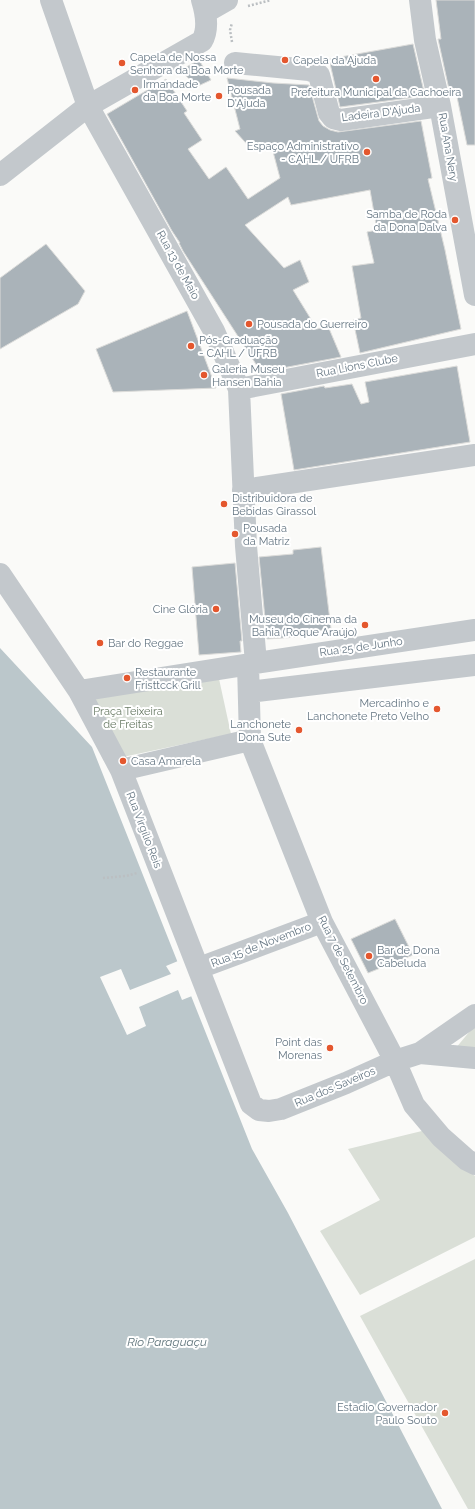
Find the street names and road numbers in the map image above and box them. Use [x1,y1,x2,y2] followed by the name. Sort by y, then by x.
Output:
[341,102,421,124] street label: Ladeira D'Ajuda
[436,112,460,182] street label: Rua Ana Nery
[154,228,202,302] street label: Rua 13 de Maio
[315,352,399,380] street label: Rua Lions Clube
[319,635,404,659] street label: Rua 25 de Junho
[123,790,165,870] street label: Rua Virgílio Reis
[315,914,371,1007] street label: Rua 7 de Setembro
[209,920,313,970] street label: Rua 15 de Novembro
[293,1064,377,1110] street label: Rua dos Saveiros

